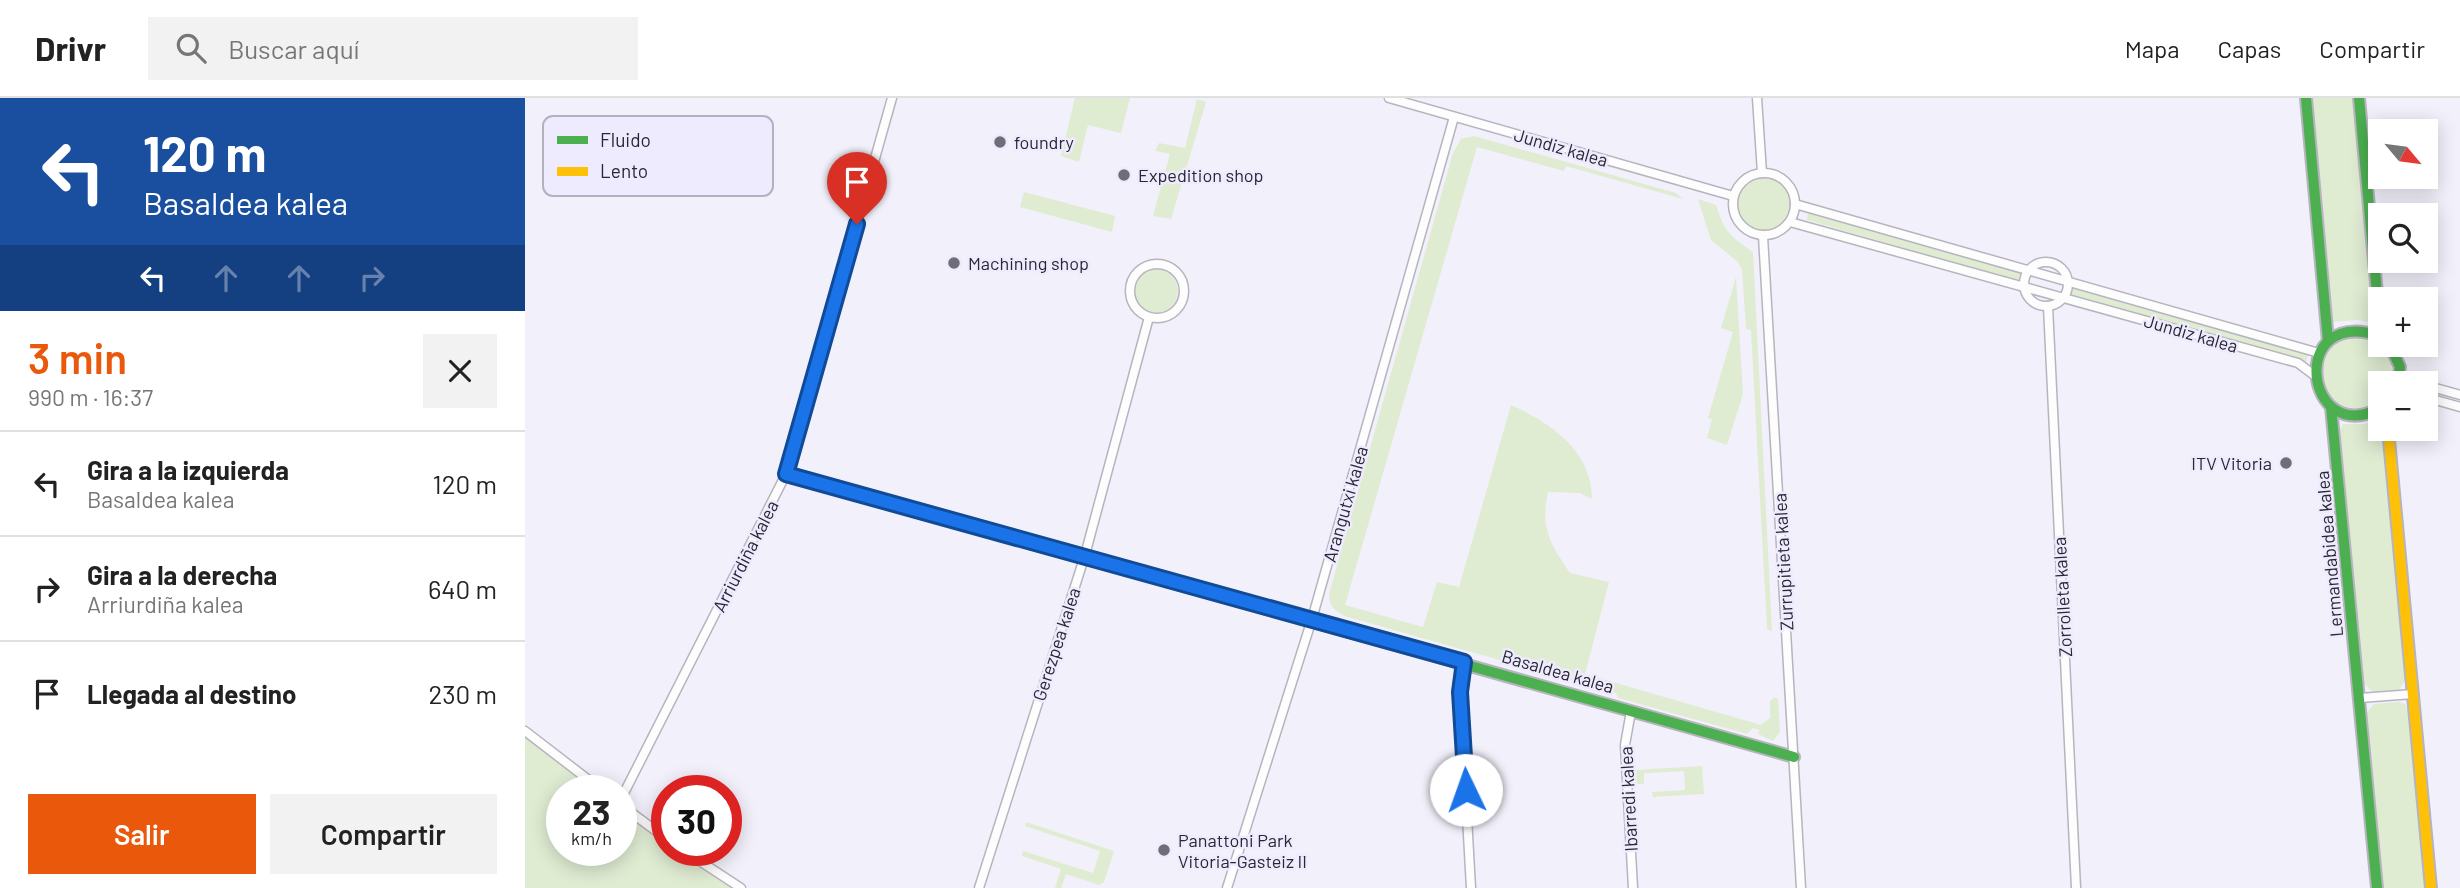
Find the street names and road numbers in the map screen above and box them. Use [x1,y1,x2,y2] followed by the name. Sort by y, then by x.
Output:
[1512,123,1610,171] street label: Jundiz kalea
[2142,309,2240,357] street label: Jundiz kalea
[1318,443,1372,565] street label: Arangutxi kalea
[2311,470,2347,638] street label: Lermandabidea kalea
[1768,493,1798,631] street label: Zurrupitieta kalea
[707,496,783,616] street label: Arriurdiña kalea
[2048,536,2076,658] street label: Zorrolleta kalea
[1027,585,1085,703] street label: Gerezpea kalea
[1500,645,1616,697] street label: Basaldea kalea
[1614,746,1642,852] street label: Ibarredi kalea

